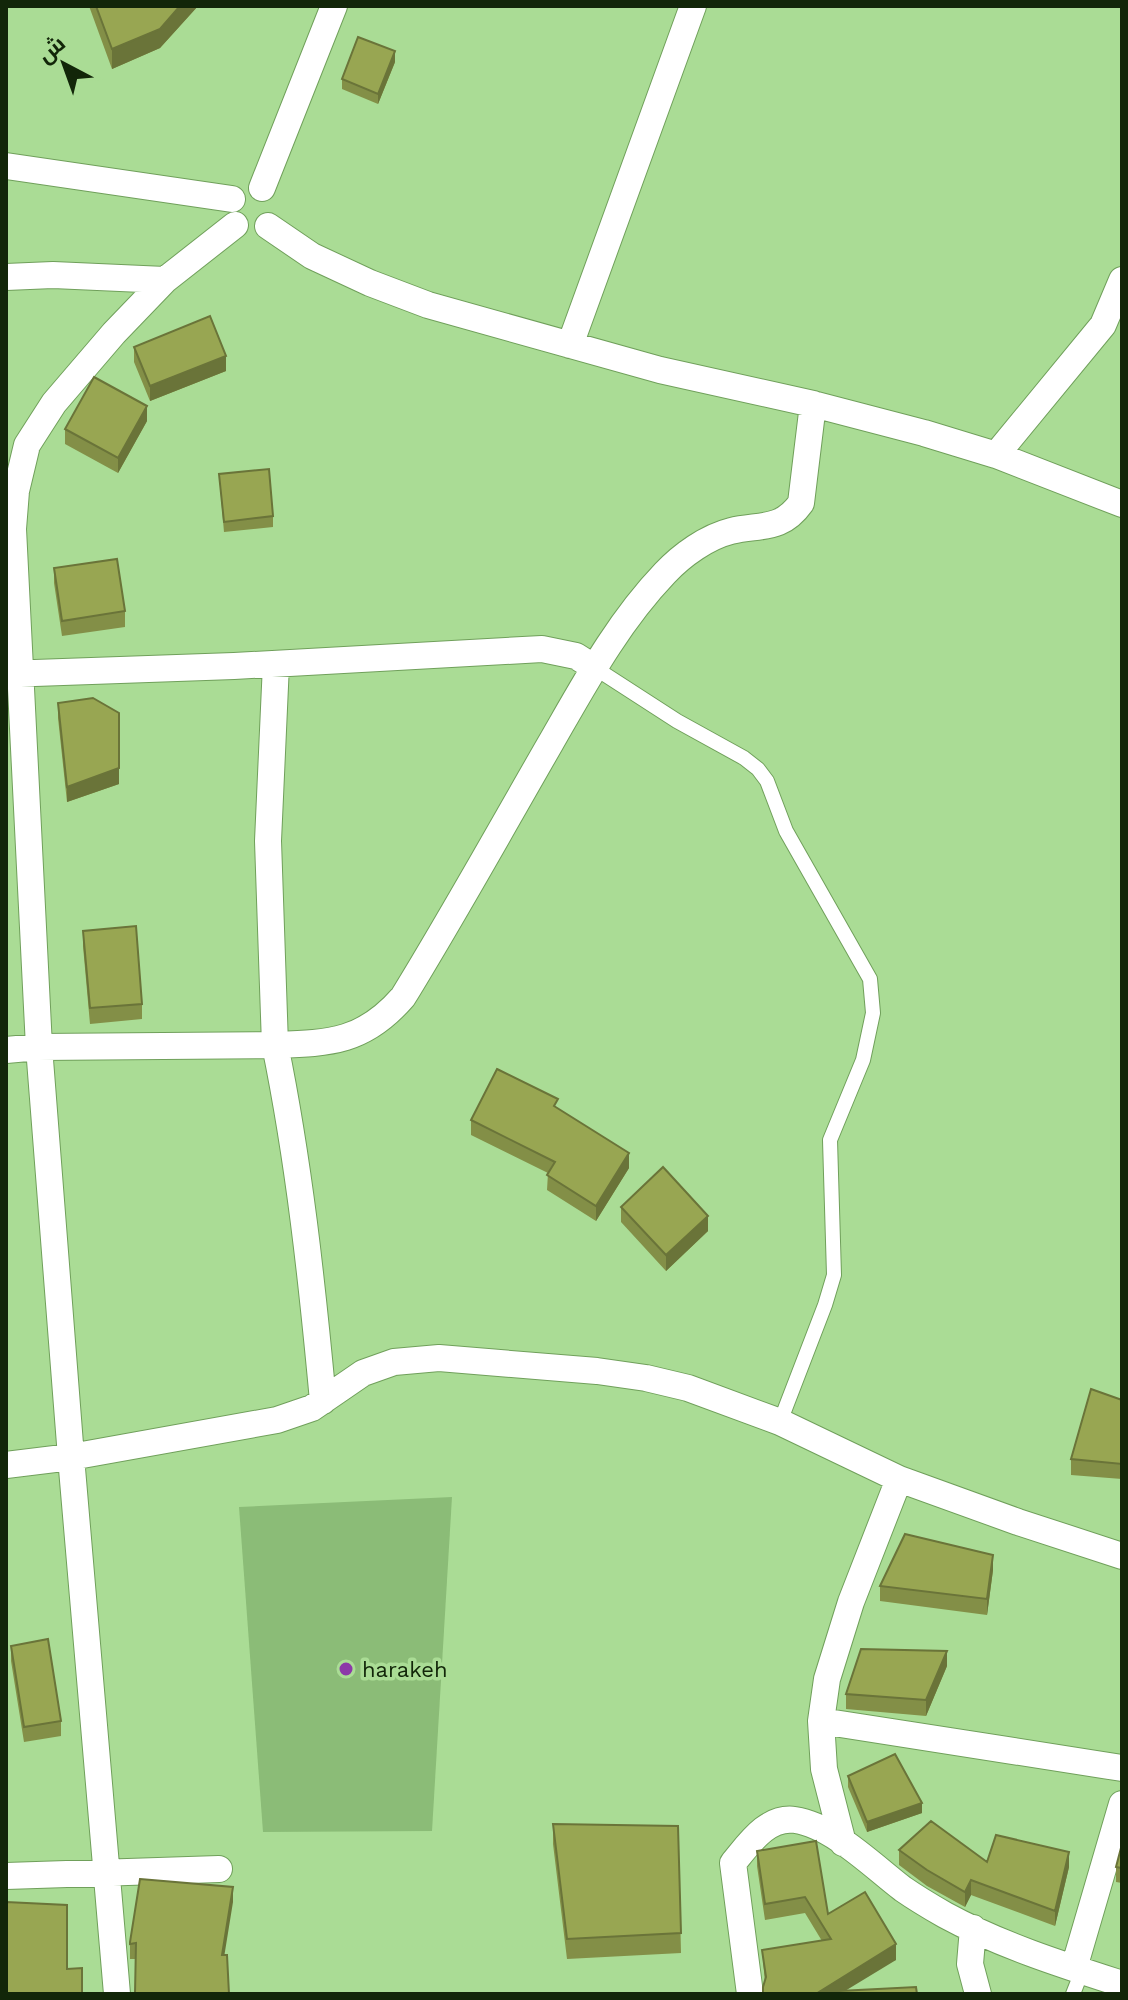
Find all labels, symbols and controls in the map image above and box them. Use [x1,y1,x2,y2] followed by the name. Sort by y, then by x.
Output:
[24,24,104,104] north arrow
[32,31,71,69] text: ش
[362,1657,448,1682] place label: harakeh
[337,1660,355,1678] marker: harakeh

